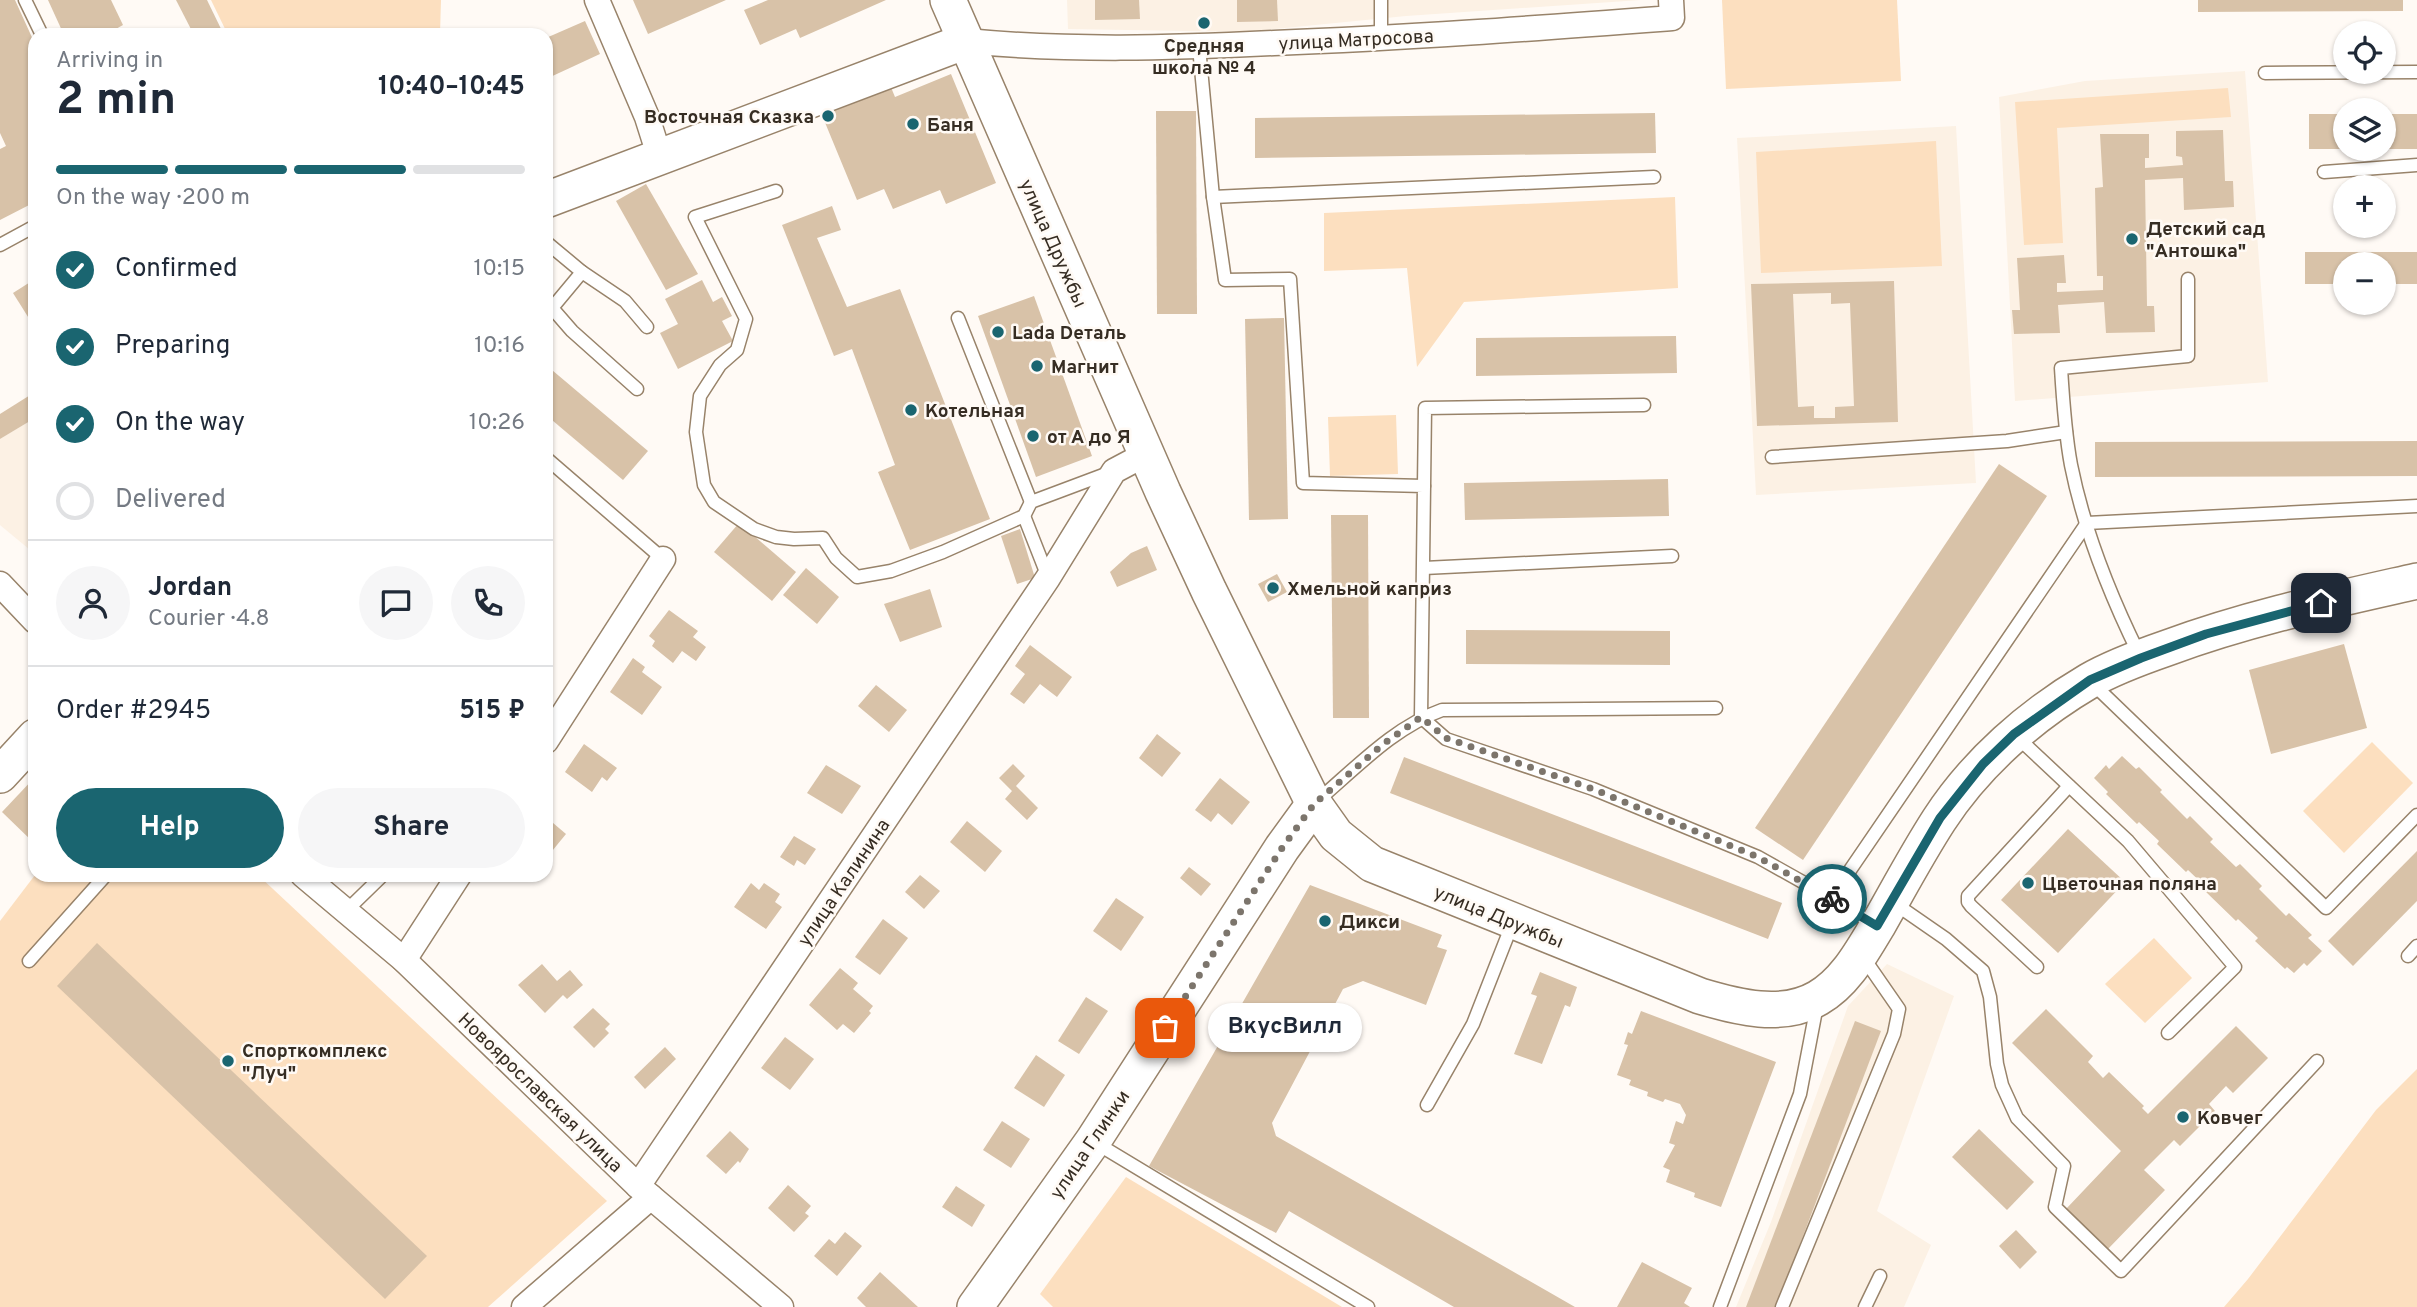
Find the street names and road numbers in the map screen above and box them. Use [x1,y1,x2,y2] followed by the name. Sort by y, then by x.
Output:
[1278,25,1434,57] street label: улица Матросова
[1013,176,1091,312] street label: улица Дружбы
[793,815,896,951] street label: улица Калинина
[1430,881,1567,955] street label: улица Дружбы
[452,1008,627,1178] street label: Новоярославская улица
[1045,1086,1136,1204] street label: улица Глинки

